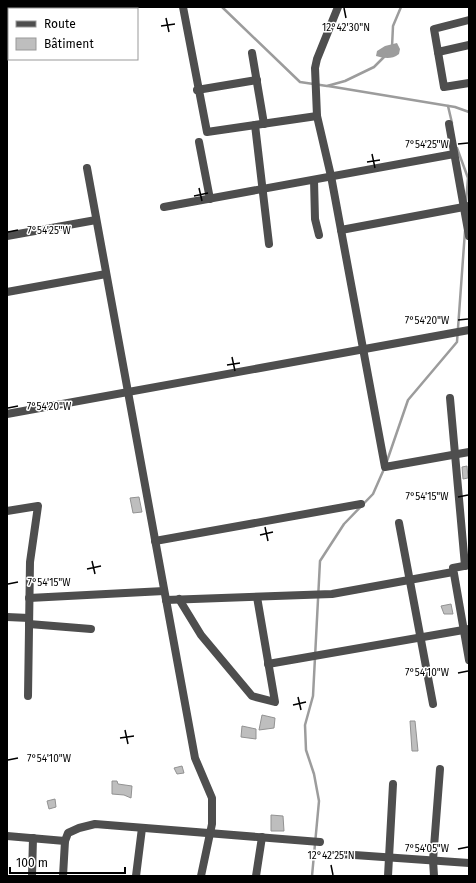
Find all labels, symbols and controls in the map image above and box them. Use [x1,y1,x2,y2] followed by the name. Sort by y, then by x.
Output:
[8,8,138,60] legend
[44,17,76,31] text: Route
[322,22,370,34] text: 12°42'30"N
[44,37,94,51] text: Bâtiment
[405,139,450,151] text: 7°54'25"W
[27,225,72,237] text: 7°54'25"W
[405,315,450,327] text: 7°54'20"W
[27,401,72,413] text: 7°54'20"W
[405,491,449,503] text: 7°54'15"W
[27,577,71,589] text: 7°54'15"W
[405,667,450,679] text: 7°54'10"W
[27,753,72,765] text: 7°54'10"W
[405,843,450,855] text: 7°54'05"W
[10,849,125,875] scale bar
[307,850,355,862] text: 12°42'25"N
[16,856,48,870] text: 100 m

